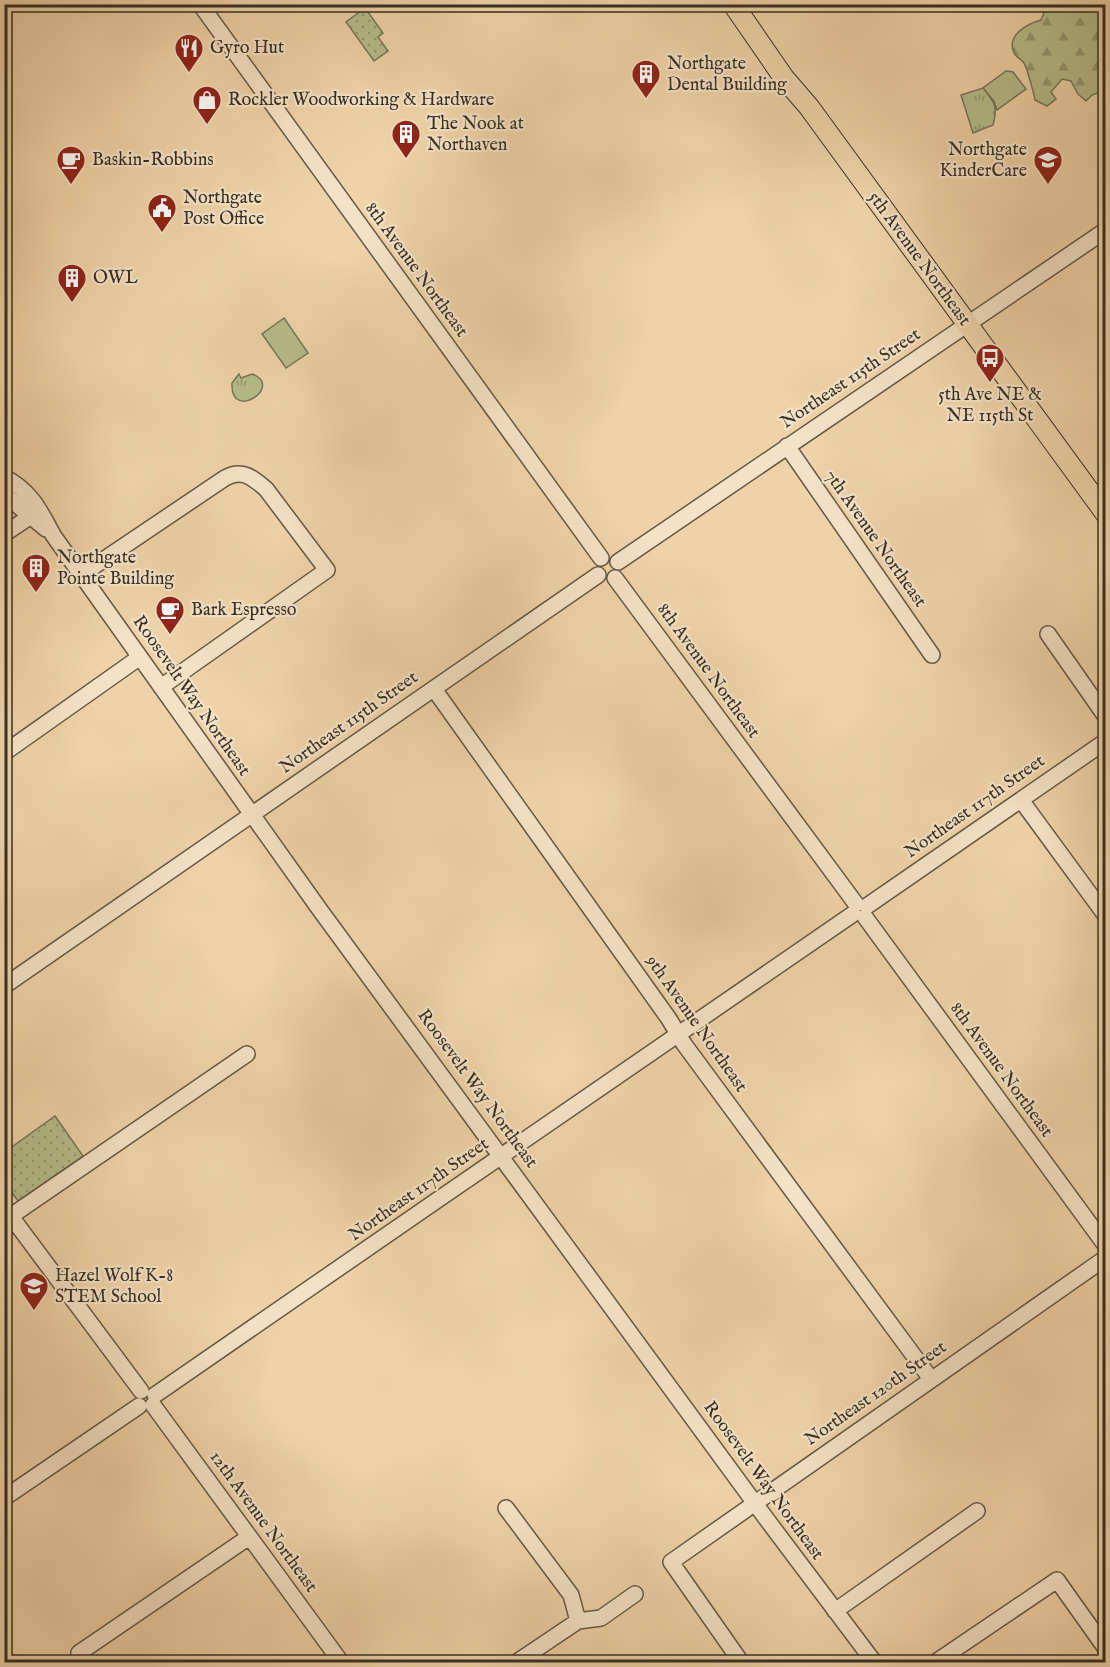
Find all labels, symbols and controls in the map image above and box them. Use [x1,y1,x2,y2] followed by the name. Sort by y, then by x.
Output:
[173,32,205,74] restaurant icon: Gyro Hut
[210,37,284,60] place label: Gyro Hut
[667,53,787,97] place label: Northgate Dental Building
[630,58,662,100] building icon: Northgate Dental Building
[191,84,223,126] shop icon: Rockler Woodworking & Hardware
[228,89,494,112] place label: Rockler Woodworking & Hardware
[427,113,524,157] place label: The Nook at Northaven
[390,118,422,160] building icon: The Nook at Northaven
[940,139,1027,183] place label: Northgate KinderCare
[55,144,87,186] cafe icon: Baskin-Robbins
[1032,144,1064,186] school or university icon: Northgate KinderCare
[92,149,214,172] place label: Baskin-Robbins
[183,187,264,231] place label: Northgate Post Office
[862,187,976,331] street label: 5th Avenue Northeast
[146,192,178,234] public building icon: Northgate Post Office
[359,198,473,342] street label: 8th Avenue Northeast
[56,262,88,304] building icon: OWL
[93,267,138,290] place label: OWL
[777,324,925,434] street label: Northeast 115th Street
[974,342,1006,384] bus stop icon: 5th Ave NE & NE 115th St
[938,384,1042,428] place label: 5th Ave NE & NE 115th St
[819,466,931,612] street label: 7th Avenue Northeast
[57,547,174,591] place label: Northgate Pointe Building
[20,552,52,594] building icon: Northgate Pointe Building
[154,594,186,636] cafe icon: Bark Espresso
[191,599,297,622] place label: Bark Espresso
[651,599,765,743] street label: 8th Avenue Northeast
[127,611,255,781] street label: Roosevelt Way Northeast
[275,667,423,779] street label: Northeast 115th Street
[901,750,1049,864] street label: Northeast 117th Street
[640,950,752,1097] street label: 9th Avenue Northeast
[944,998,1058,1142] street label: 8th Avenue Northeast
[412,1005,542,1173] street label: Roosevelt Way Northeast
[345,1133,493,1247] street label: Northeast 117th Street
[55,1265,173,1309] place label: Hazel Wolf K-8 STEM School
[18,1270,50,1312] school or university icon: Hazel Wolf K-8 STEM School
[801,1336,951,1452] street label: Northeast 120th Street
[698,1397,828,1565] street label: Roosevelt Way Northeast
[204,1447,322,1597] street label: 12th Avenue Northeast

